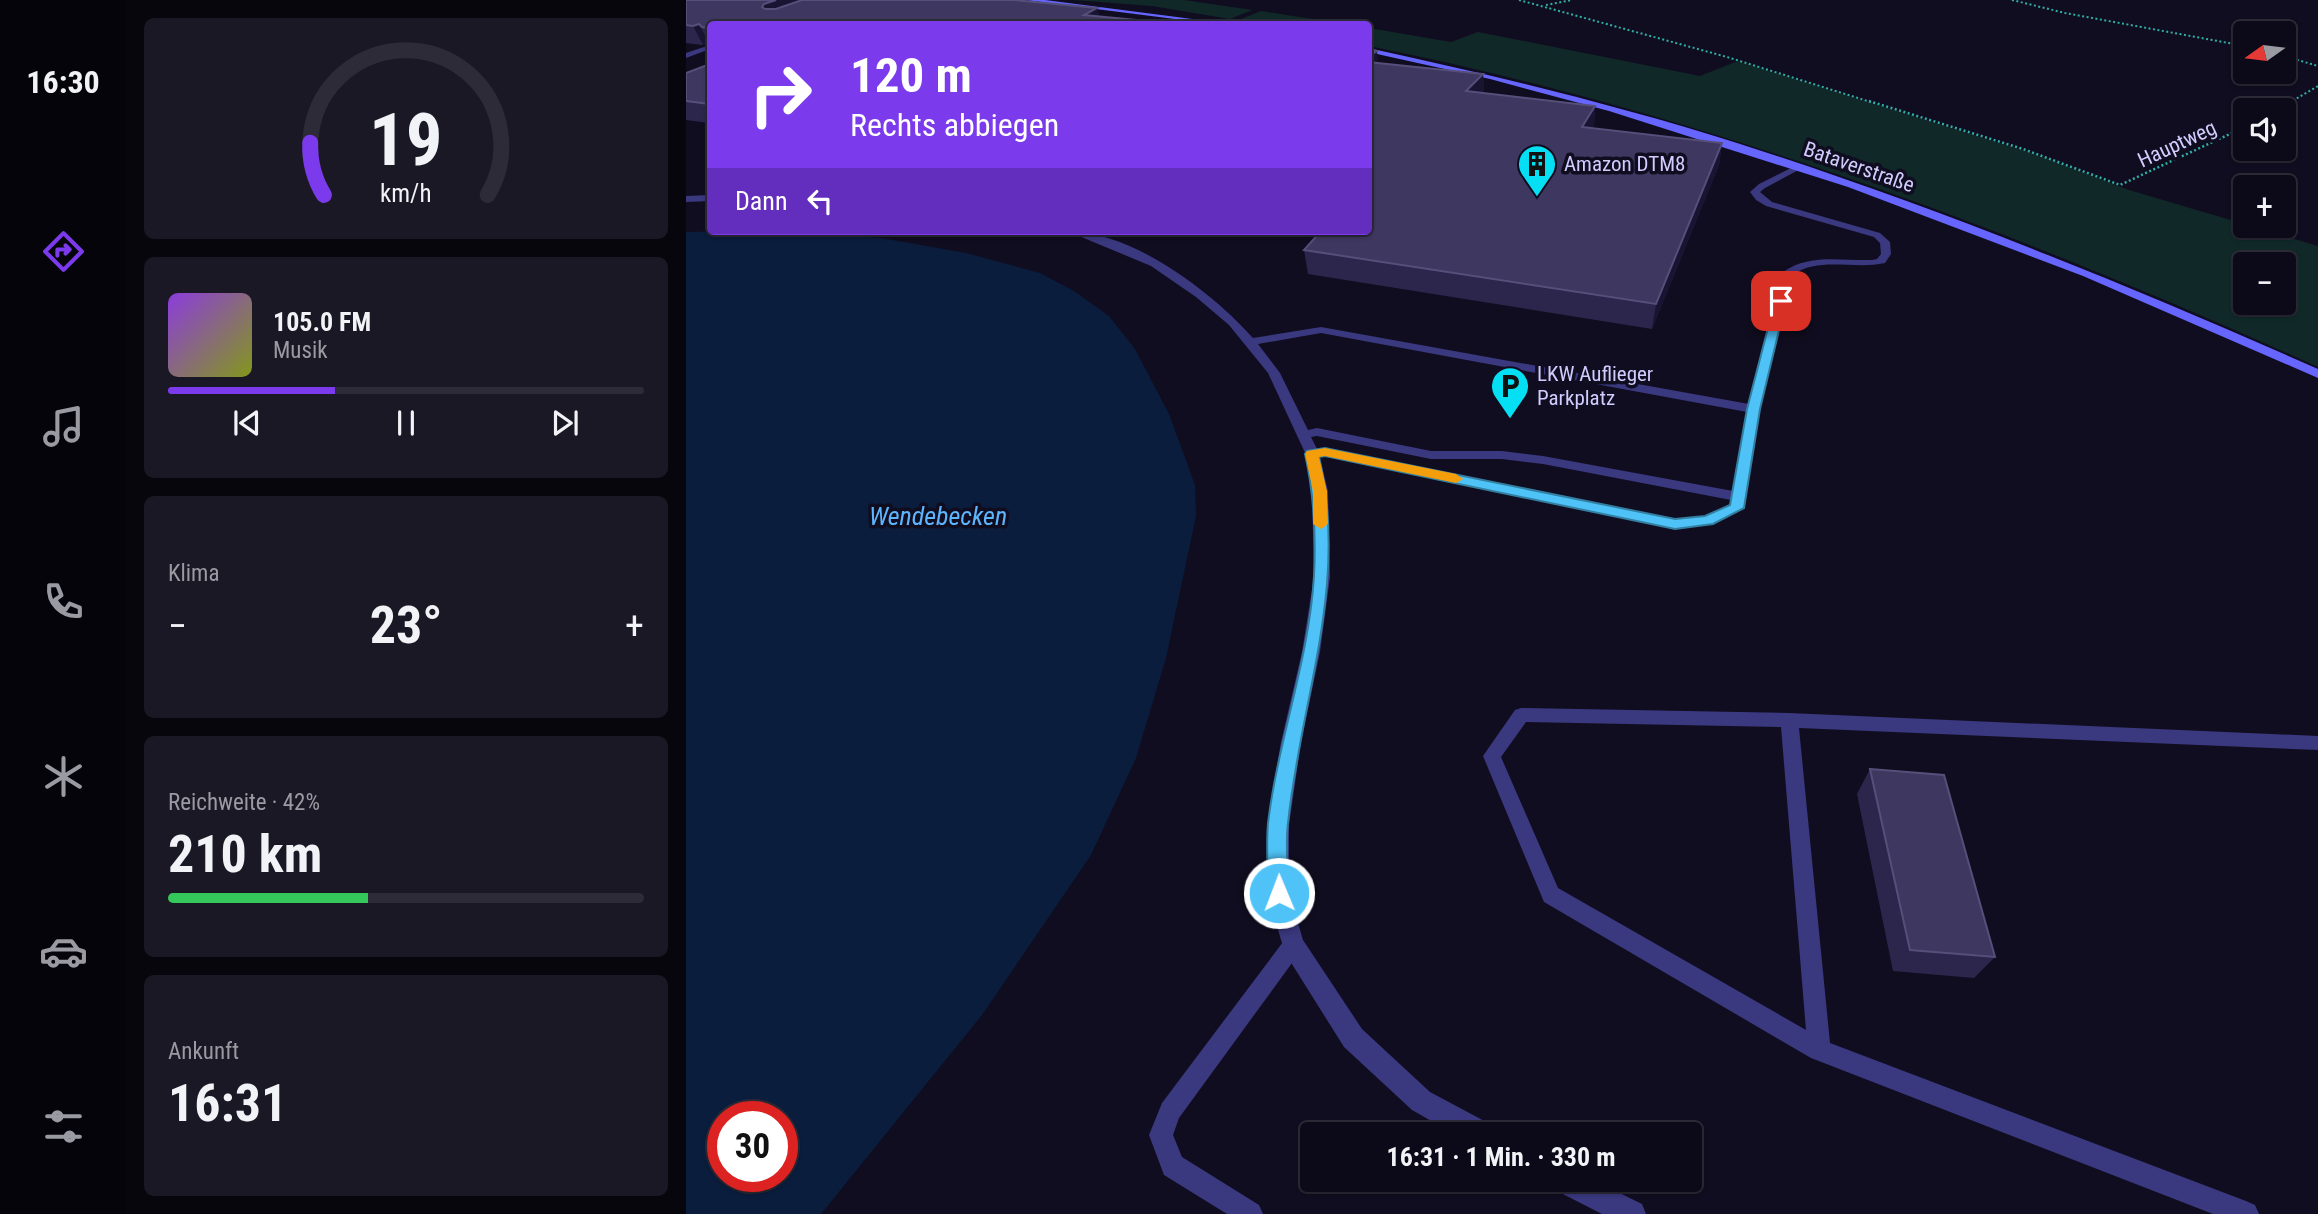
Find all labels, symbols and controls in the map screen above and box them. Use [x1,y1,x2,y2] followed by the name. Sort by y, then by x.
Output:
[2233,21,2296,84] north arrow
[2233,21,2296,315] map controls
[850,47,972,104] text: 120 m
[735,49,826,140] icon: right
[26,63,100,101] text: 16:30
[369,97,443,183] text: 19
[2233,98,2296,161] button: sound
[850,106,1059,144] text: Rechts abbiegen
[2134,115,2220,173] street label: Hauptweg
[1801,137,1918,197] street label: Bataverstraße
[1516,143,1558,198] building icon: Amazon DTM8
[1564,152,1685,176] place label: Amazon DTM8
[2233,175,2296,238] button: +
[380,178,432,207] text: km/h
[801,182,839,220] icon: left
[735,186,787,216] text: Dann
[39,227,88,276] icon: directions
[2233,252,2296,315] button: −
[1751,271,1811,331] pin
[1762,282,1800,320] icon: arrive
[273,307,371,337] text: 105.0 FM
[273,337,328,364] text: Musik
[1537,362,1653,410] place label: LKW Auflieger Parkplatz
[1489,365,1531,420] parking icon: LKW Auflieger Parkplatz
[39,402,88,451] icon: music
[228,404,266,442] icon: previous
[387,404,425,442] icon: pause
[546,404,584,442] icon: next
[869,501,1007,531] water label: Wendebecken
[168,560,219,587] text: Klima
[39,577,88,626] icon: phone
[370,595,442,656] text: 23°
[168,604,187,648] text: −
[625,604,644,648] text: +
[39,752,88,801] icon: climate
[168,789,320,816] text: Reichweite · 42%
[168,824,322,885] text: 210 km
[1242,856,1316,930] position arrow
[39,927,88,976] icon: car
[168,1038,239,1065] text: Ankunft
[168,1073,287,1134] text: 16:31
[707,1101,798,1192] speed limit sign: 30
[39,1102,88,1151] icon: filters
[1387,1142,1615,1172] text: 16:31 · 1 Min. · 330 m

